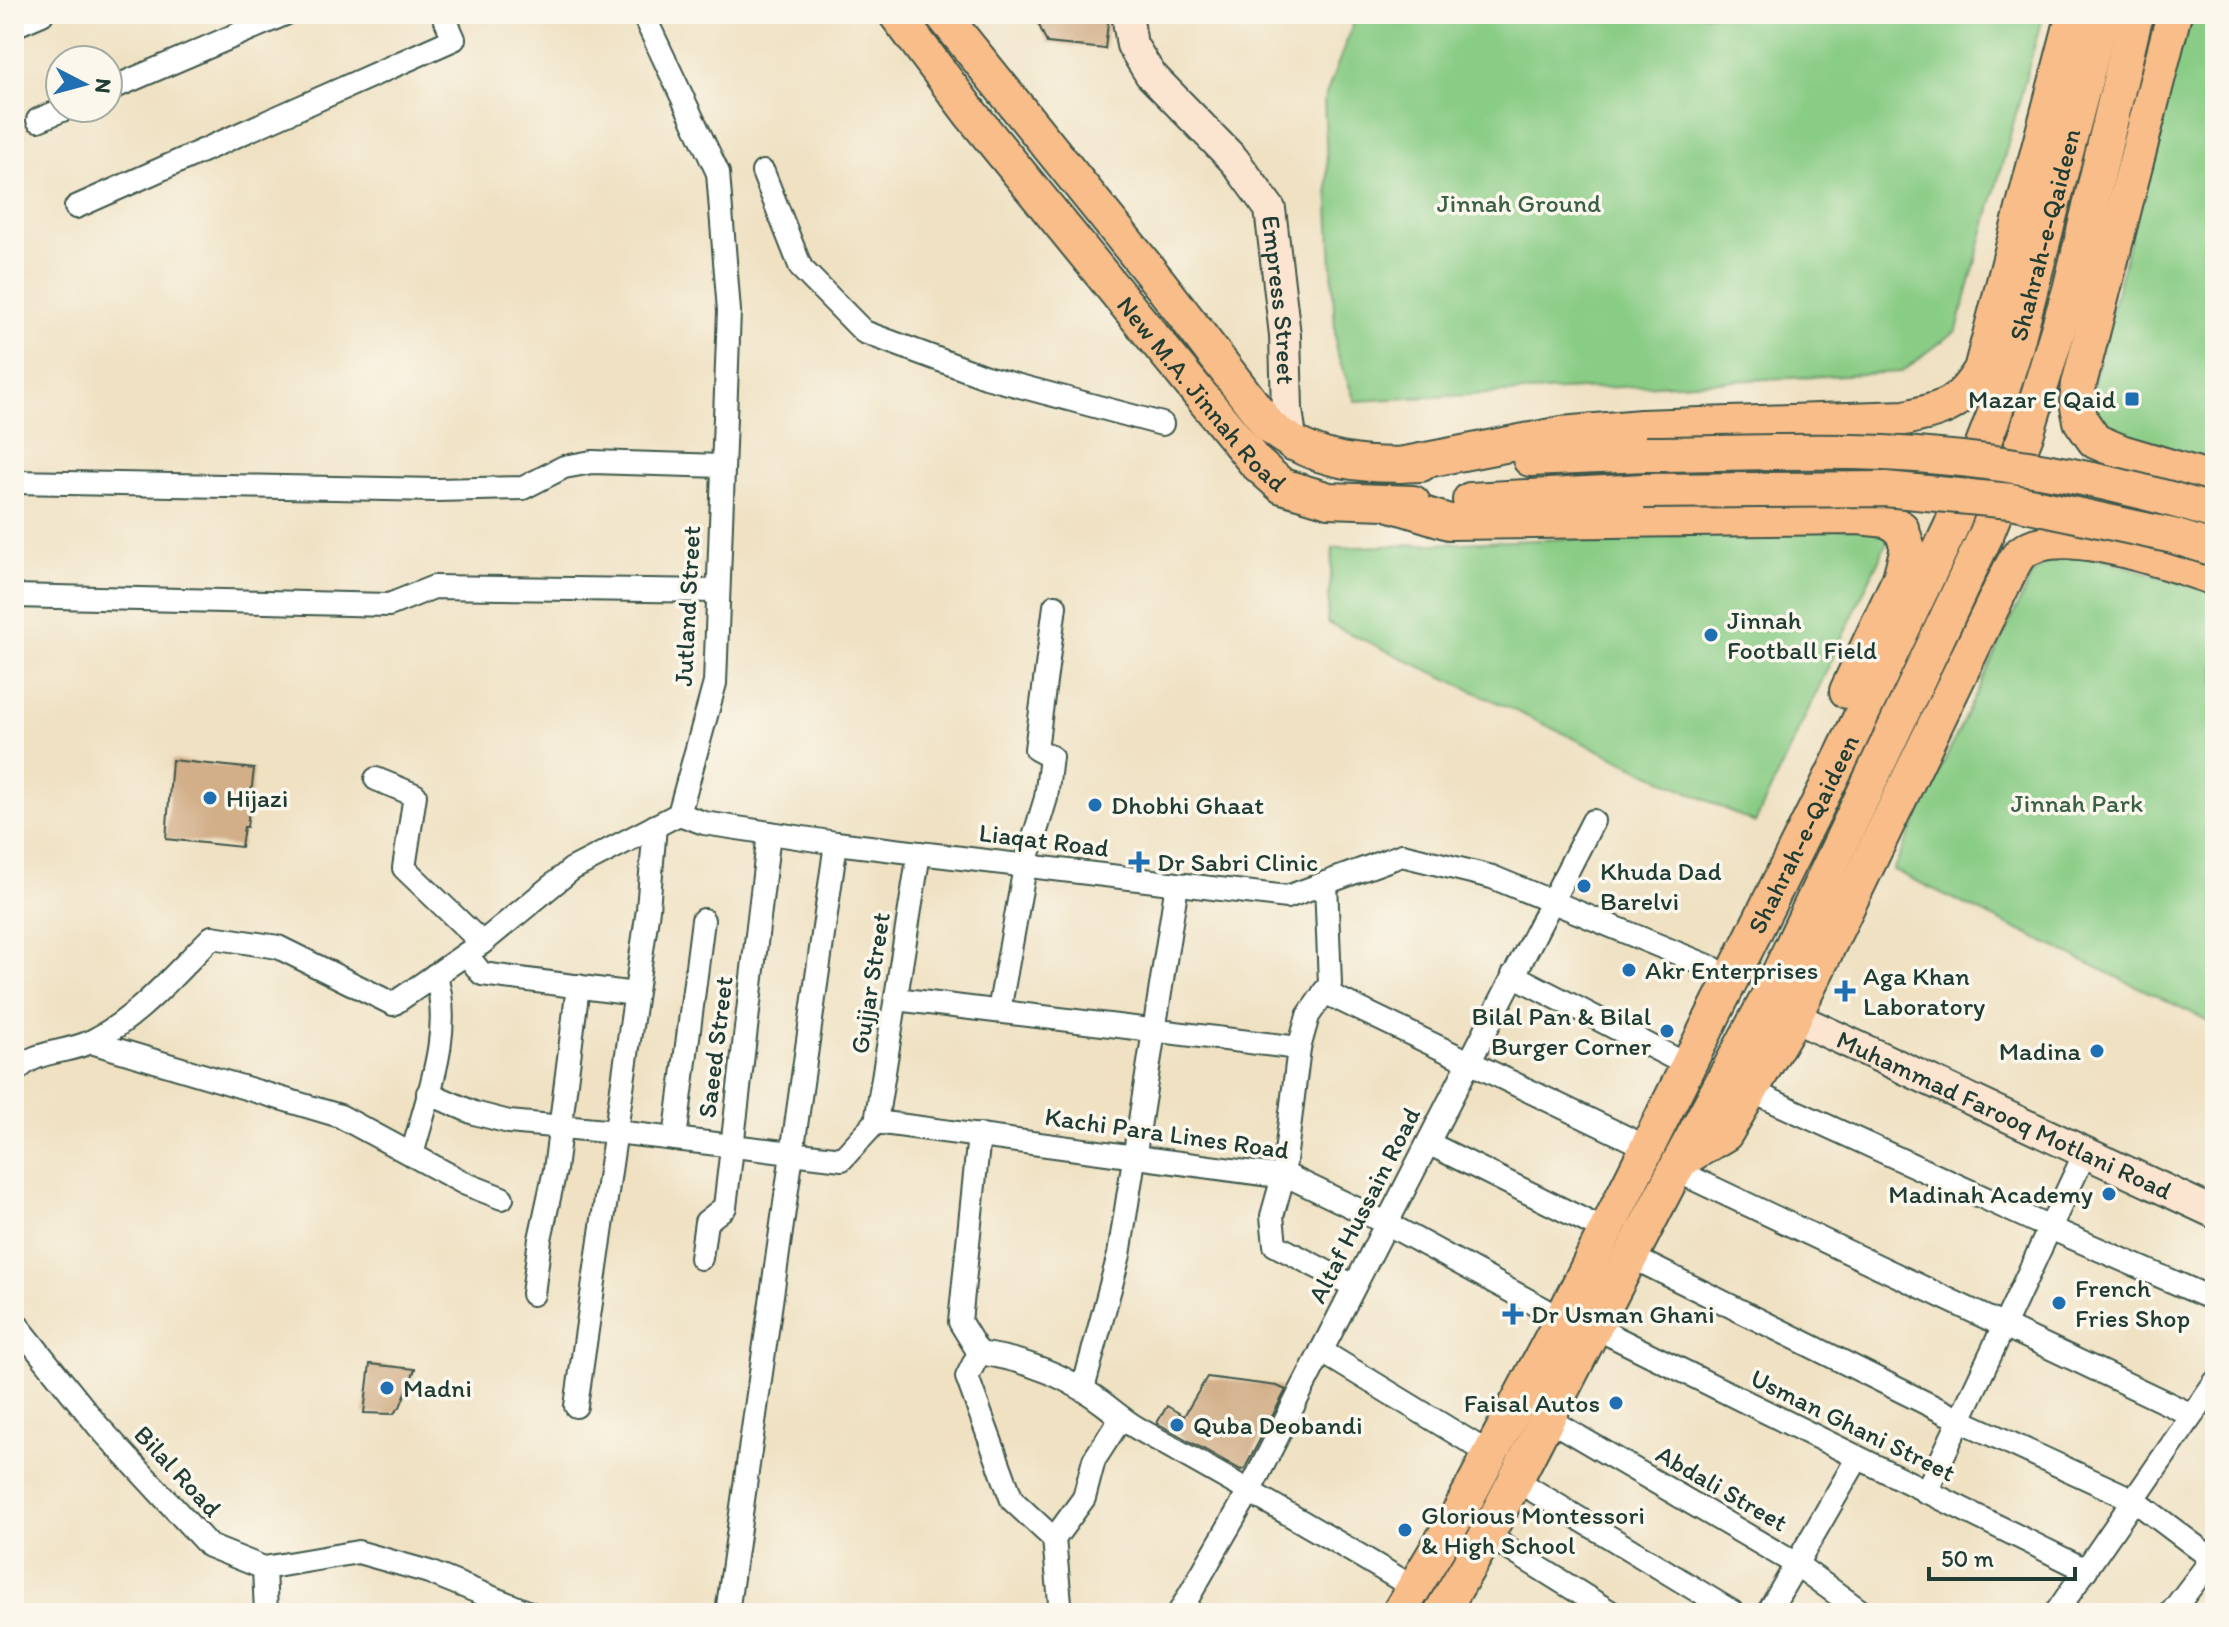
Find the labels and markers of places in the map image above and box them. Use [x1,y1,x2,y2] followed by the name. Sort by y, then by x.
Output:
[1968,383,2117,415] place label: Mazar E Qaid
[2123,390,2141,408] marker: Mazar E Qaid
[1727,604,1877,666] place label: Jinnah Football Field
[1702,626,1720,644] marker: Jinnah Football Field
[226,782,288,814] place label: Hijazi
[201,789,219,807] marker: Hijazi
[1111,789,1264,821] place label: Dhobhi Ghaat
[1086,796,1104,814] marker: Dhobhi Ghaat
[1157,846,1318,878] place label: Dr Sabri Clinic
[1128,851,1150,873] marker: Dr Sabri Clinic
[1600,855,1722,917] place label: Khuda Dad Barelvi
[1575,877,1593,895] marker: Khuda Dad Barelvi
[1645,954,1819,986] place label: Akr Enterprises
[1863,960,1985,1022] place label: Aga Khan Laboratory
[1620,961,1638,979] marker: Akr Enterprises
[1834,980,1856,1002] marker: Aga Khan Laboratory
[1471,1000,1652,1062] place label: Bilal Pan & Bilal Burger Corner
[1658,1022,1676,1040] marker: Bilal Pan & Bilal Burger Corner
[1999,1035,2082,1067] place label: Madina
[2088,1042,2106,1060] marker: Madina
[1888,1178,2093,1210] place label: Madinah Academy
[2100,1185,2118,1203] marker: Madinah Academy
[2075,1272,2190,1334] place label: French Fries Shop
[2050,1294,2068,1312] marker: French Fries Shop
[1531,1298,1715,1330] place label: Dr Usman Ghani
[1502,1303,1524,1325] marker: Dr Usman Ghani
[403,1372,472,1404] place label: Madni
[378,1379,396,1397] marker: Madni
[1464,1387,1600,1419] place label: Faisal Autos
[1607,1394,1625,1412] marker: Faisal Autos
[1193,1409,1363,1441] place label: Quba Deobandi
[1168,1416,1186,1434] marker: Quba Deobandi
[1421,1499,1645,1561] place label: Glorious Montessori & High School
[1396,1521,1414,1539] marker: Glorious Montessori & High School

